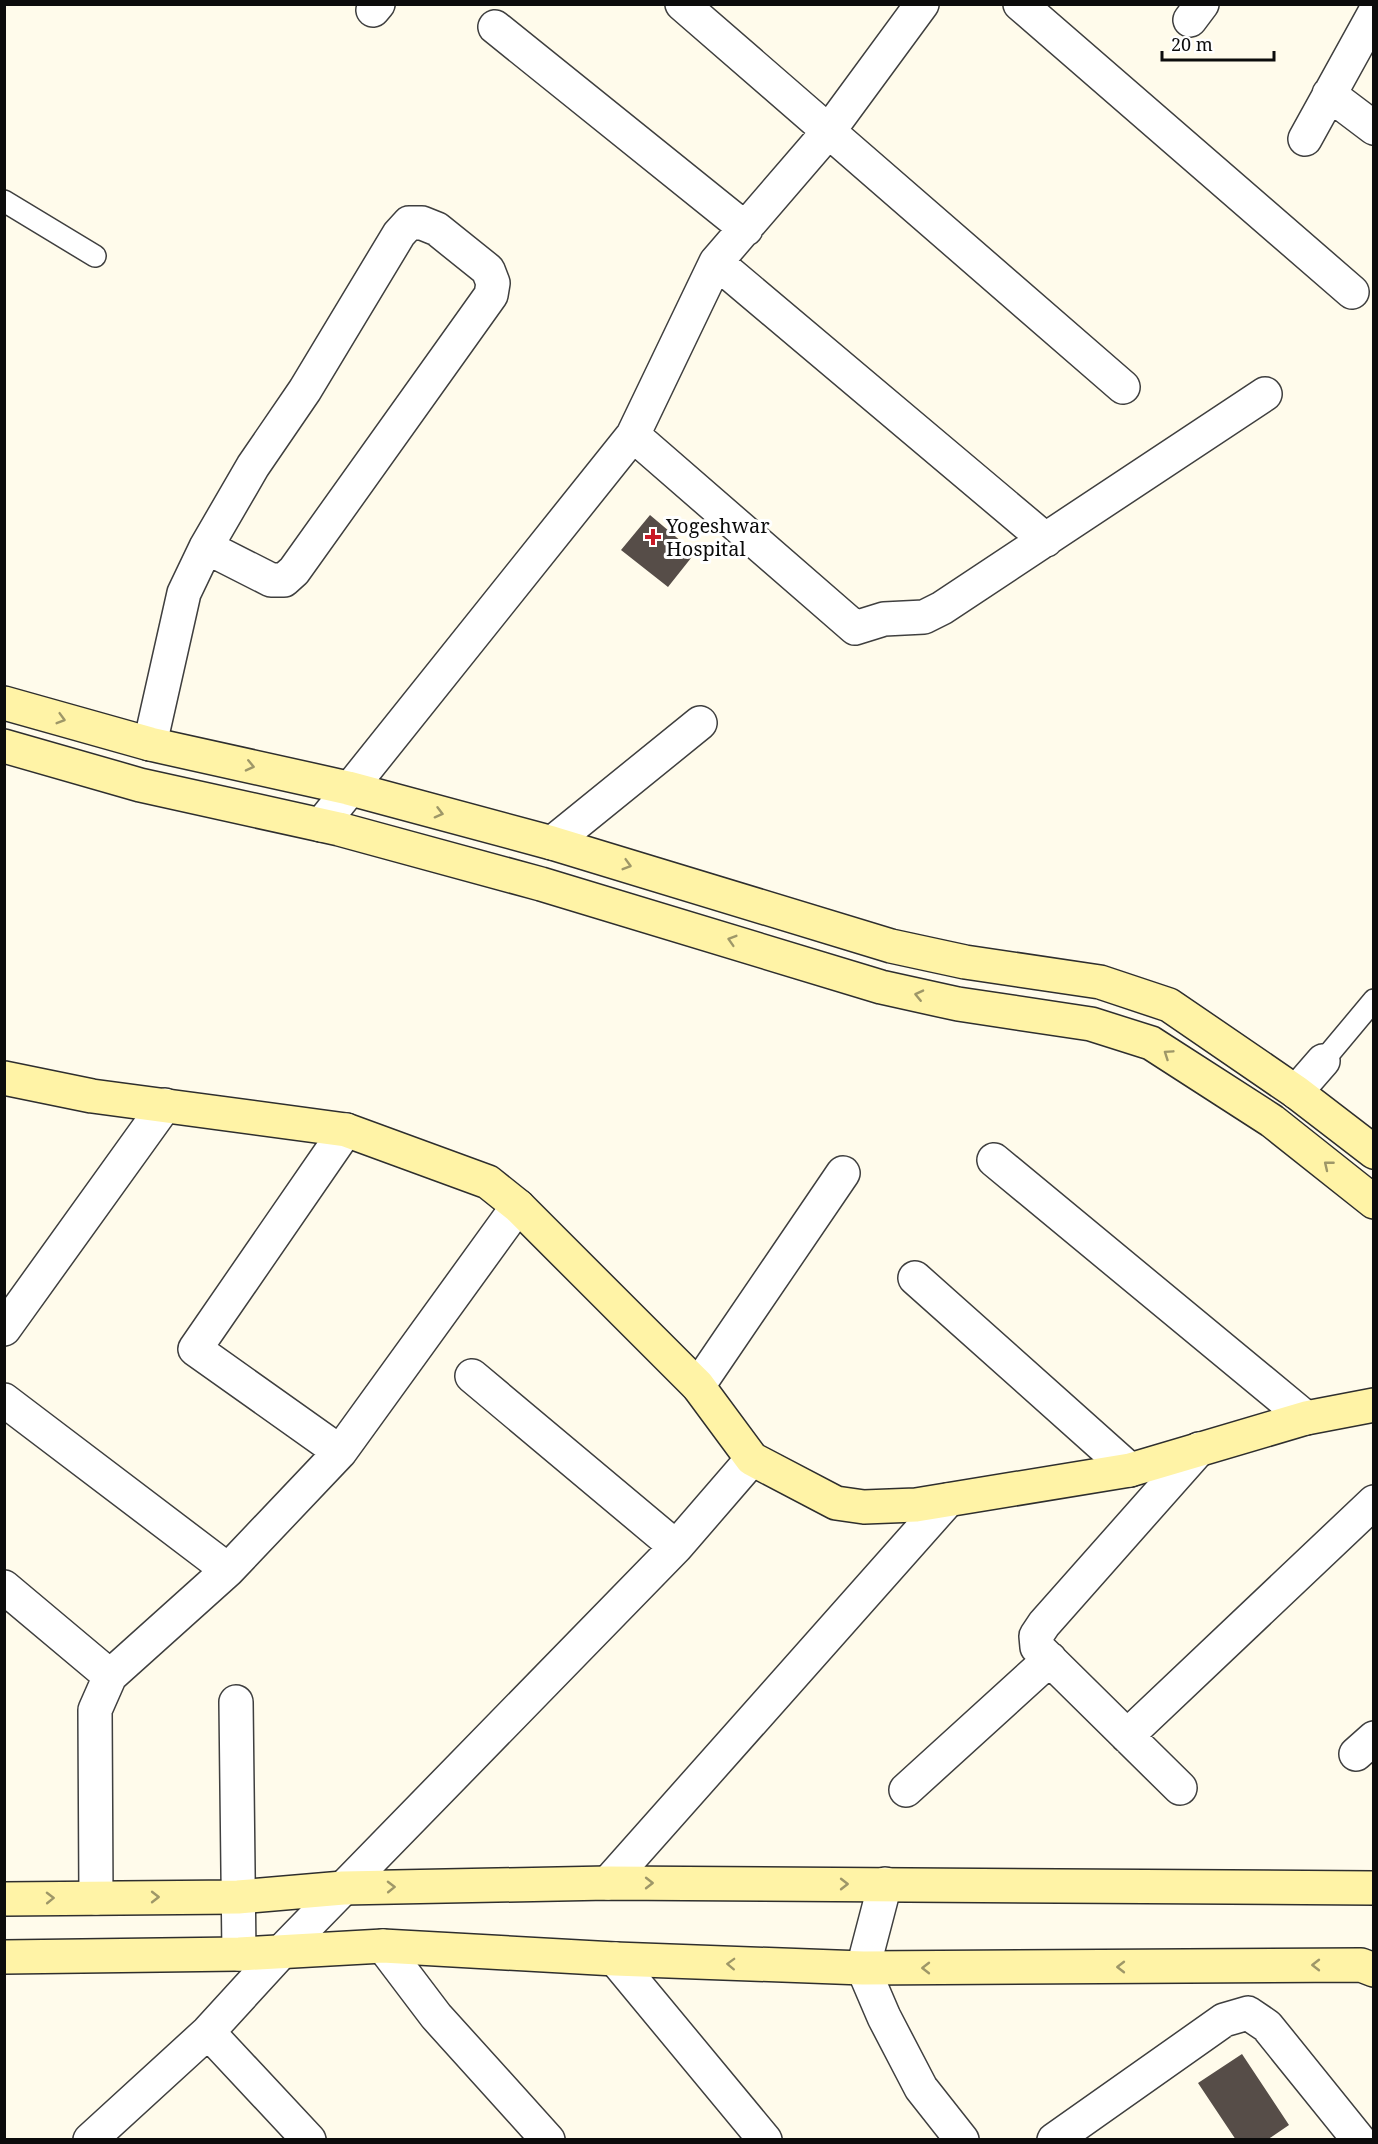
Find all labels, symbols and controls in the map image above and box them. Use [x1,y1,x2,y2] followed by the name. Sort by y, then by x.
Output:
[1162,24,1274,62] scale bar
[1171,32,1213,56] text: 20 m
[665,512,770,562] place label: Yogeshwar Hospital
[644,528,662,546] marker: Yogeshwar Hospital
[56,711,66,724] one-way arrow
[245,759,255,772] one-way arrow
[434,805,444,818] one-way arrow
[621,858,632,870] one-way arrow
[727,935,738,947] one-way arrow
[914,989,924,1002] one-way arrow
[1163,1051,1174,1062] one-way arrow
[1324,1162,1335,1173] one-way arrow
[645,1877,654,1889] one-way arrow
[840,1878,849,1890] one-way arrow
[387,1881,396,1893] one-way arrow
[150,1891,159,1903] one-way arrow
[46,1892,55,1904] one-way arrow
[726,1957,735,1970] one-way arrow
[1311,1959,1320,1971] one-way arrow
[1116,1960,1125,1973] one-way arrow
[921,1962,930,1974] one-way arrow

